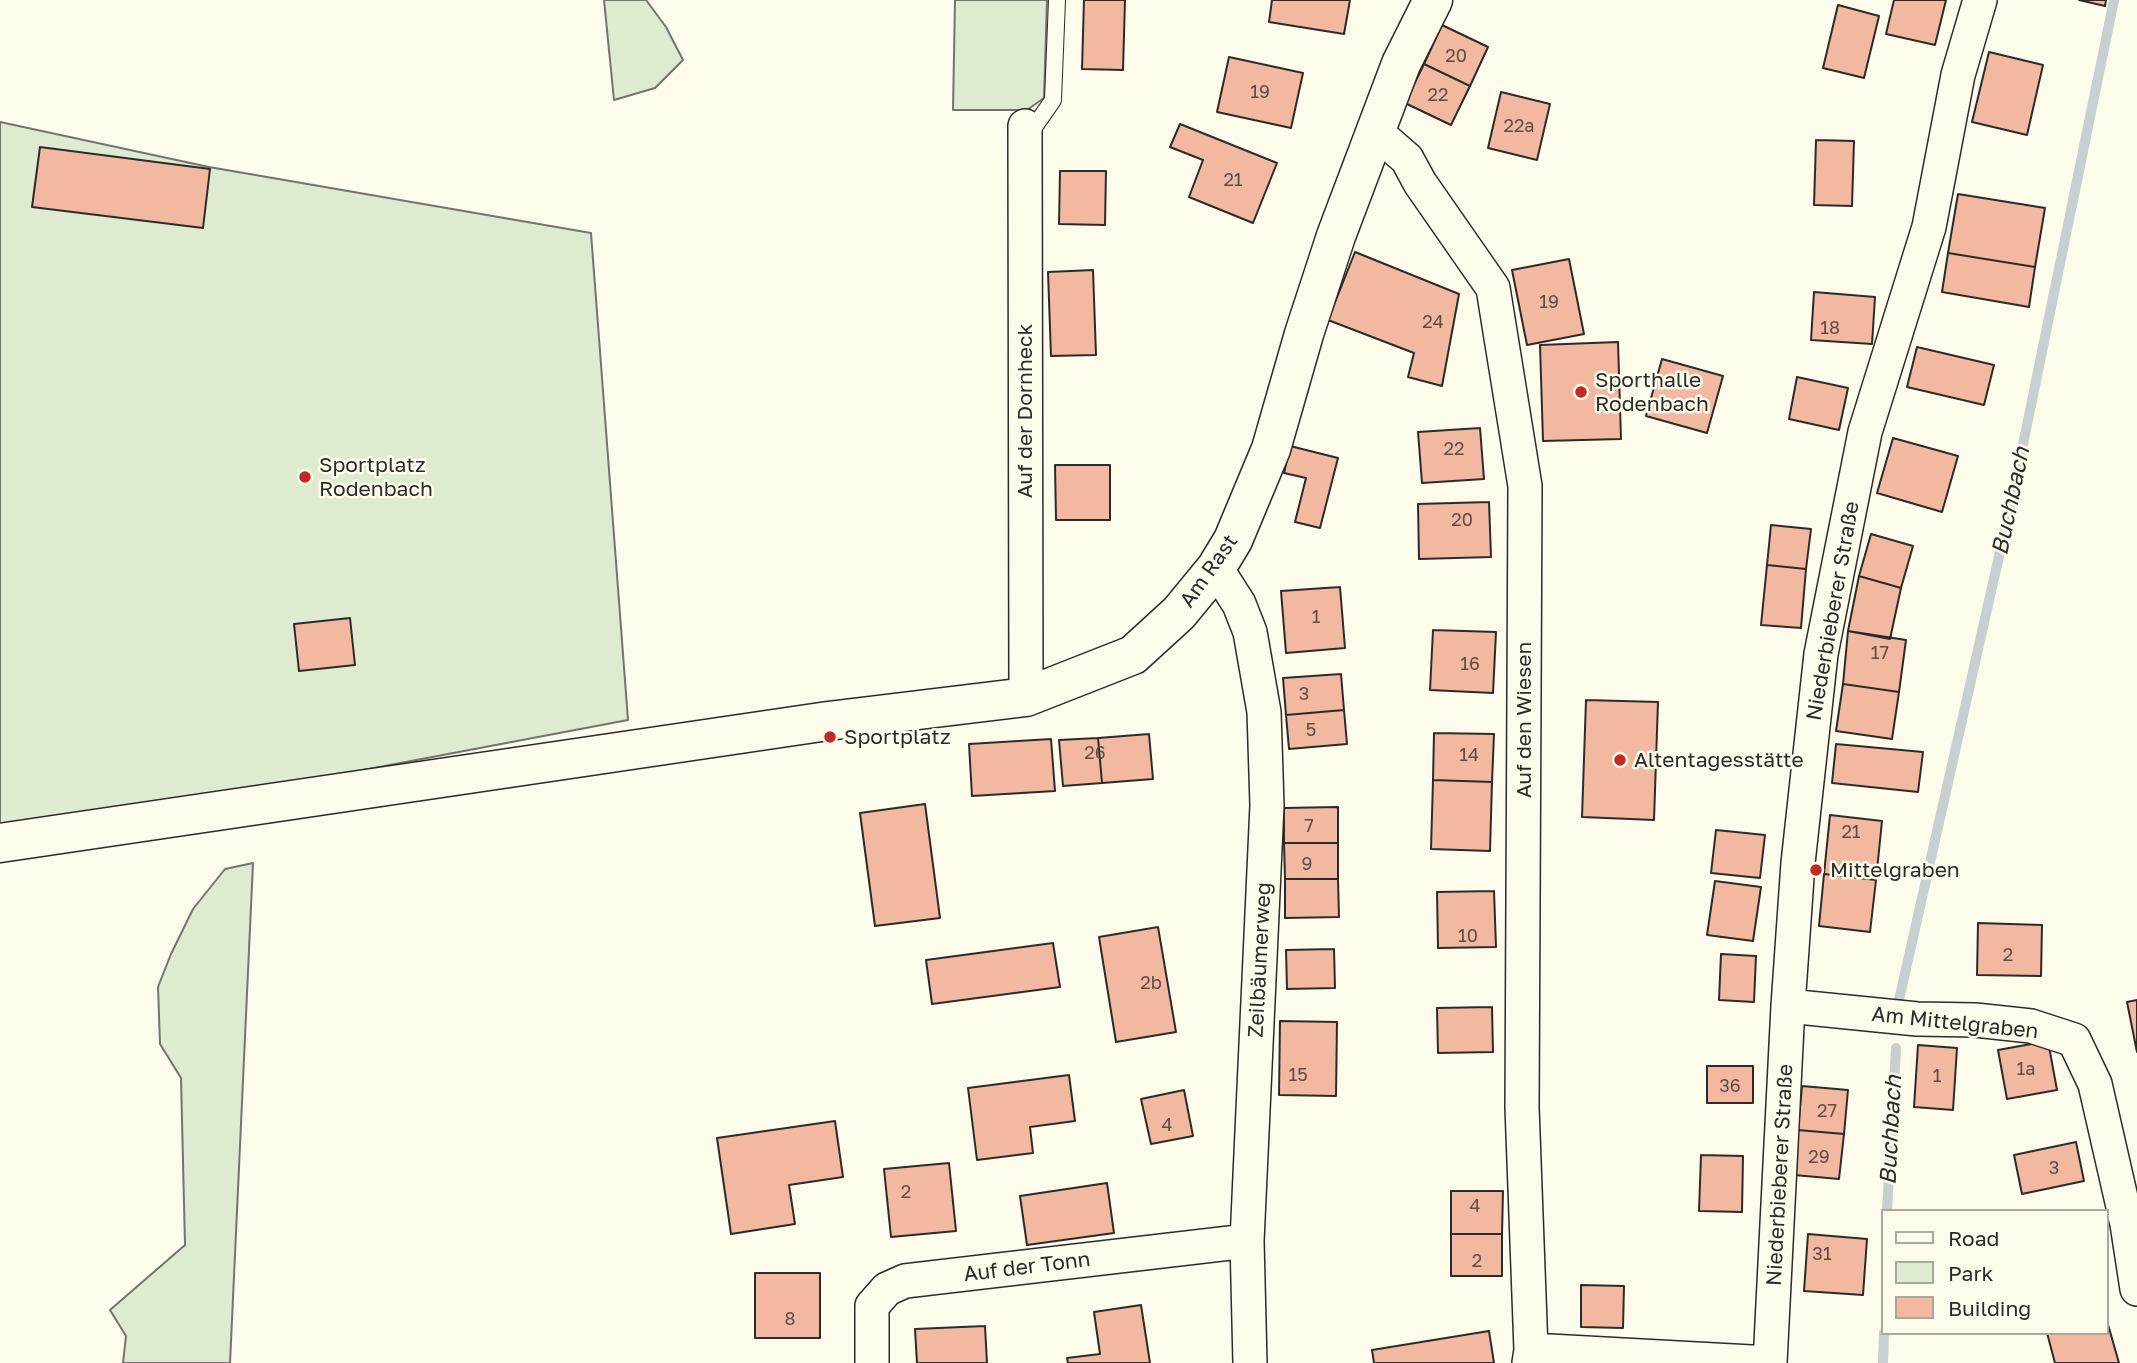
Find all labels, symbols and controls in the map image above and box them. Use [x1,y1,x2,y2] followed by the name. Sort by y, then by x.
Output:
[1445,45,1467,67] house number: 20
[1250,81,1270,103] house number: 19
[1428,84,1448,106] house number: 22
[1503,115,1535,137] house number: 22a
[1223,169,1243,191] house number: 21
[1539,291,1559,313] house number: 19
[1422,311,1444,333] house number: 24
[1820,317,1840,339] house number: 18
[1012,324,1038,498] street label: Auf der Dornheck
[1595,367,1709,417] place label: Sporthalle Rodenbach
[1573,384,1589,400] marker: Sporthalle Rodenbach
[1444,438,1464,460] house number: 22
[1986,444,2036,558] water label: Buchbach
[319,452,433,502] place label: Sportplatz Rodenbach
[297,469,313,485] marker: Sportplatz Rodenbach
[1801,499,1865,723] street label: Niederbieberer Straße
[1451,509,1473,531] house number: 20
[1175,530,1243,612] street label: Am Rast
[1312,606,1320,628] house number: 1
[1511,642,1537,798] street label: Auf den Wiesen
[1871,642,1889,664] house number: 17
[1460,653,1480,675] house number: 16
[1299,683,1309,705] house number: 3
[1306,719,1316,741] house number: 5
[844,724,951,750] place label: Sportplatz
[822,729,838,745] marker: Sportplatz
[1084,742,1106,764] house number: 26
[1459,744,1479,766] house number: 14
[1634,747,1804,773] place label: Altentagesstätte
[1612,752,1628,768] marker: Altentagesstätte
[1304,815,1314,837] house number: 7
[1841,821,1861,843] house number: 21
[1302,853,1312,875] house number: 9
[1830,857,1960,883] place label: Mittelgraben
[1808,862,1824,878] marker: Mittelgraben
[1243,882,1277,1038] street label: Zeilbäumerweg
[1458,925,1478,947] house number: 10
[2003,944,2013,966] house number: 2
[1140,972,1162,994] house number: 2b
[1870,1002,2040,1044] street label: Am Mittelgraben
[2017,1058,2035,1080] house number: 1a
[1762,1063,1798,1287] street label: Niederbieberer Straße
[1288,1064,1308,1086] house number: 15
[1933,1065,1941,1087] house number: 1
[1874,1074,1908,1186] water label: Buchbach
[1719,1075,1741,1097] house number: 36
[1817,1100,1837,1122] house number: 27
[1162,1114,1172,1136] house number: 4
[1808,1146,1830,1168] house number: 29
[2049,1157,2059,1179] house number: 3
[901,1181,911,1203] house number: 2
[1470,1195,1480,1217] house number: 4
[1882,1209,2109,1335] legend
[1948,1225,1999,1251] text: Road
[1812,1243,1832,1265] house number: 31
[962,1247,1092,1287] street label: Auf der Tonn
[1472,1250,1482,1272] house number: 2
[1948,1260,1993,1286] text: Park
[1948,1295,2031,1321] text: Building
[785,1308,795,1330] house number: 8

